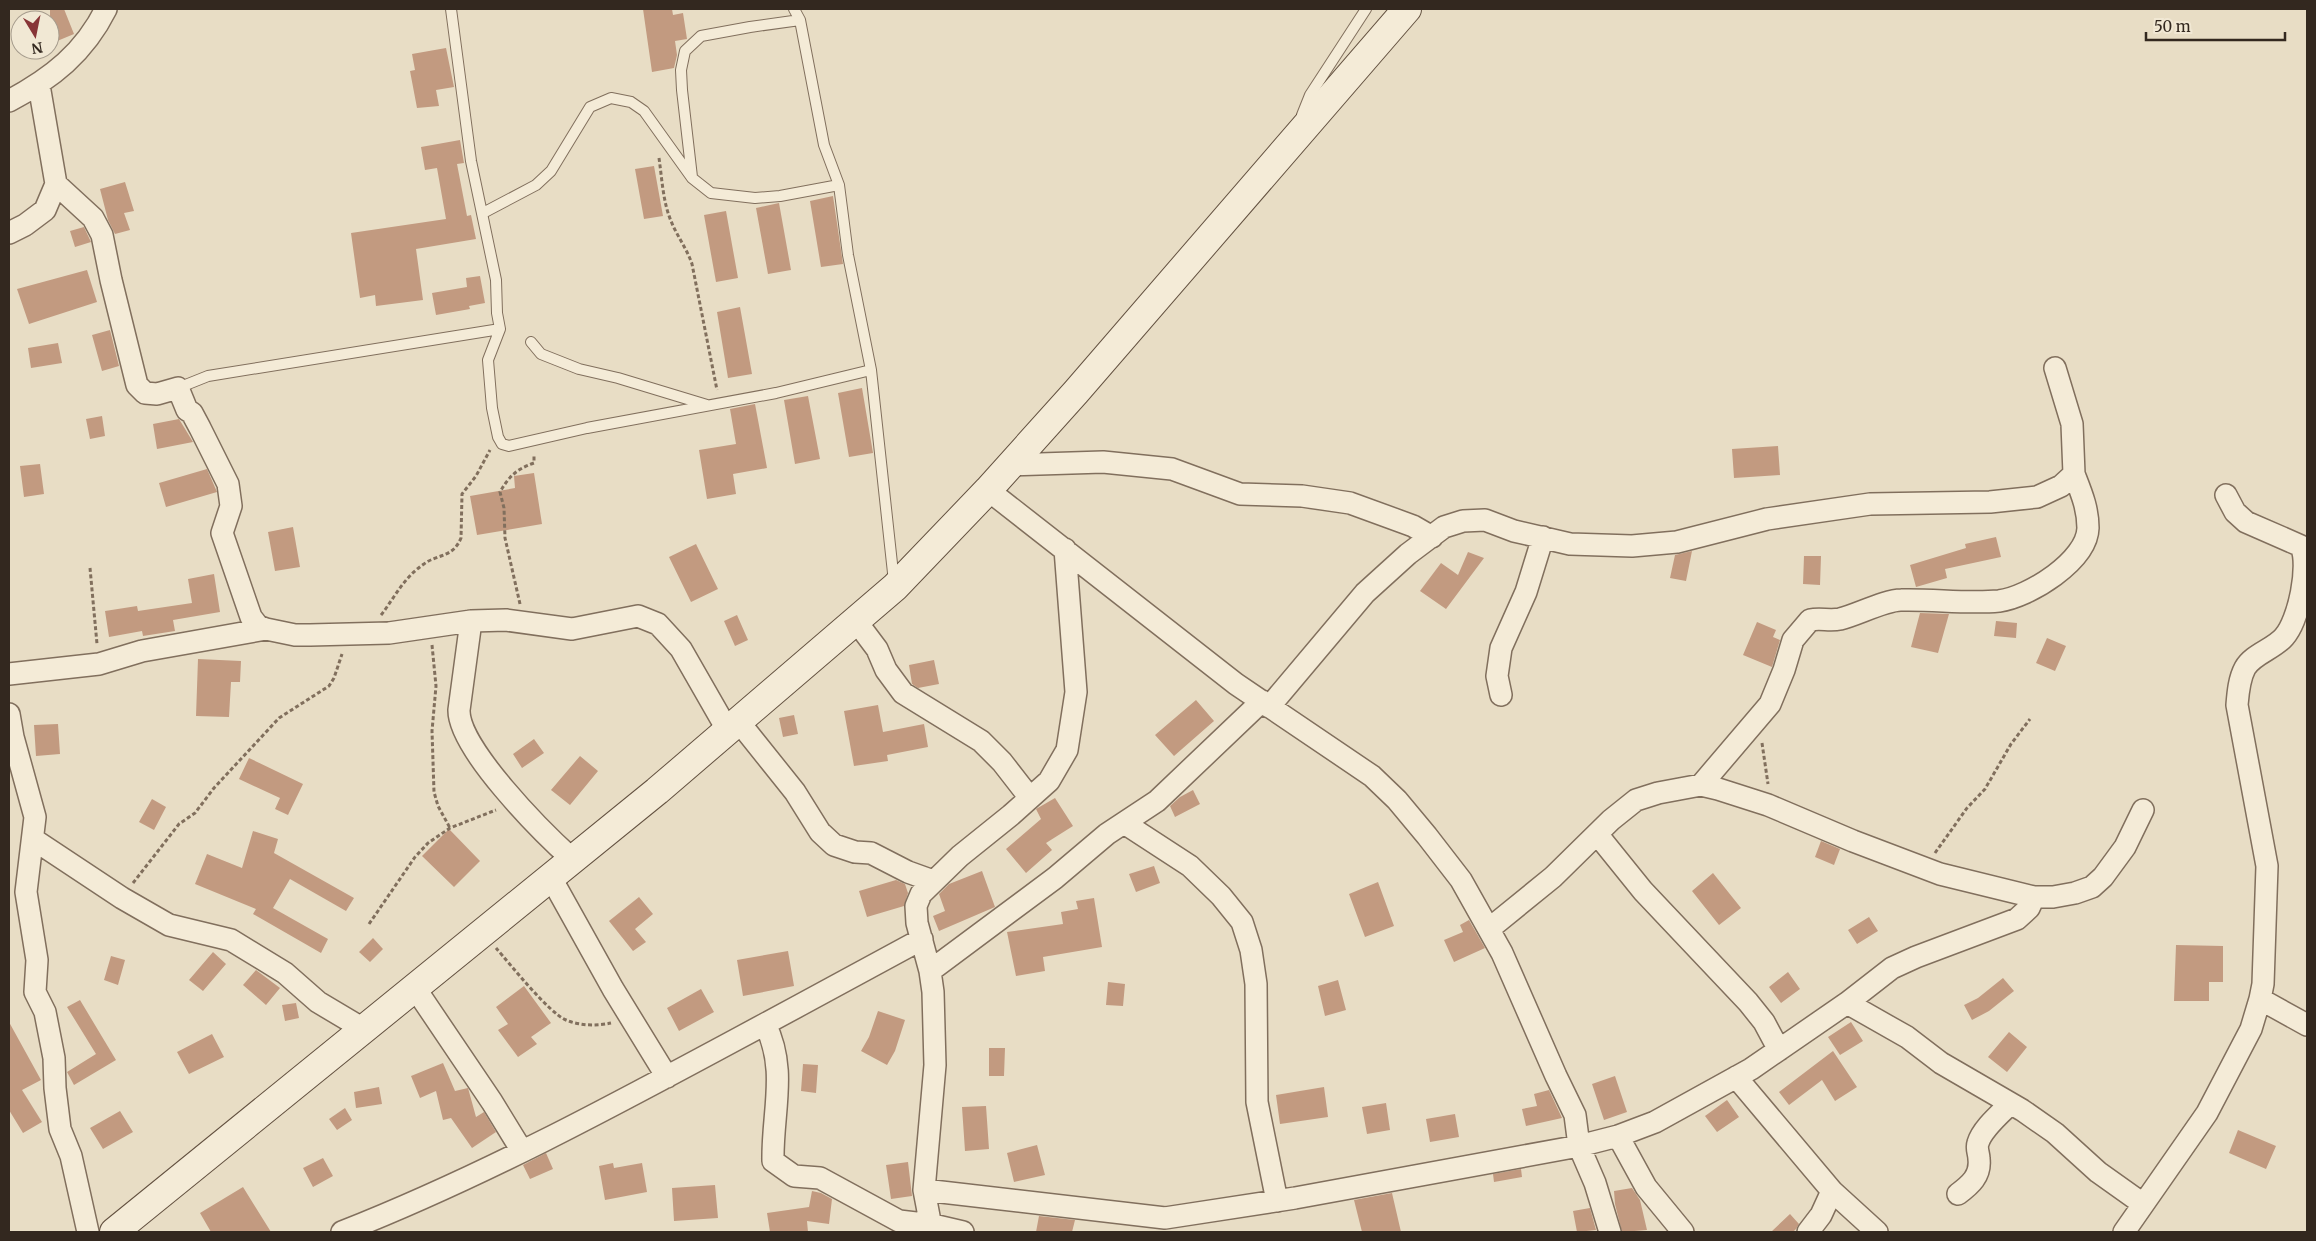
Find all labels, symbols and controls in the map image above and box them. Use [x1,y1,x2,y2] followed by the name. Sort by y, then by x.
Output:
[10,10,60,60] north arrow
[2146,10,2285,42] scale bar
[2154,17,2191,36] text: 50 m
[30,38,44,58] text: N

